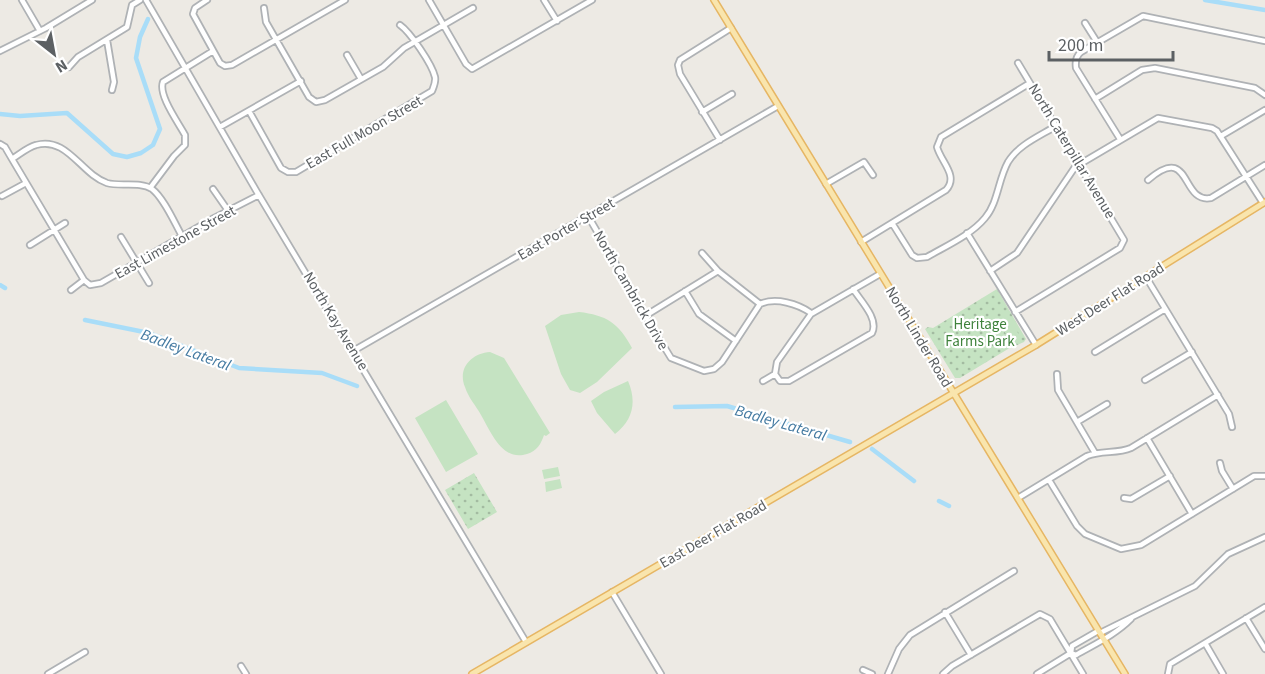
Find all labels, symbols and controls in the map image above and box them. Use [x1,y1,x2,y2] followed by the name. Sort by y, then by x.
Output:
[24,24,84,84] north arrow
[1049,24,1174,62] scale bar
[1058,33,1103,58] text: 200 m
[51,54,71,78] text: N
[1023,80,1120,223] street label: North Caterpillar Avenue
[302,90,426,174] street label: East Full Moon Street
[514,193,619,266] street label: East Porter Street
[111,200,240,284] street label: East Limestone Street
[588,227,673,354] street label: North Cambrick Drive
[1052,258,1169,341] street label: West Deer Flat Road
[298,268,373,375] street label: North Kay Avenue
[880,283,957,392] street label: North Linder Road
[945,314,1015,352] park label: Heritage Farms Park
[138,323,234,376] water label: Badley Lateral
[732,399,829,447] water label: Badley Lateral
[656,495,771,574] street label: East Deer Flat Road

